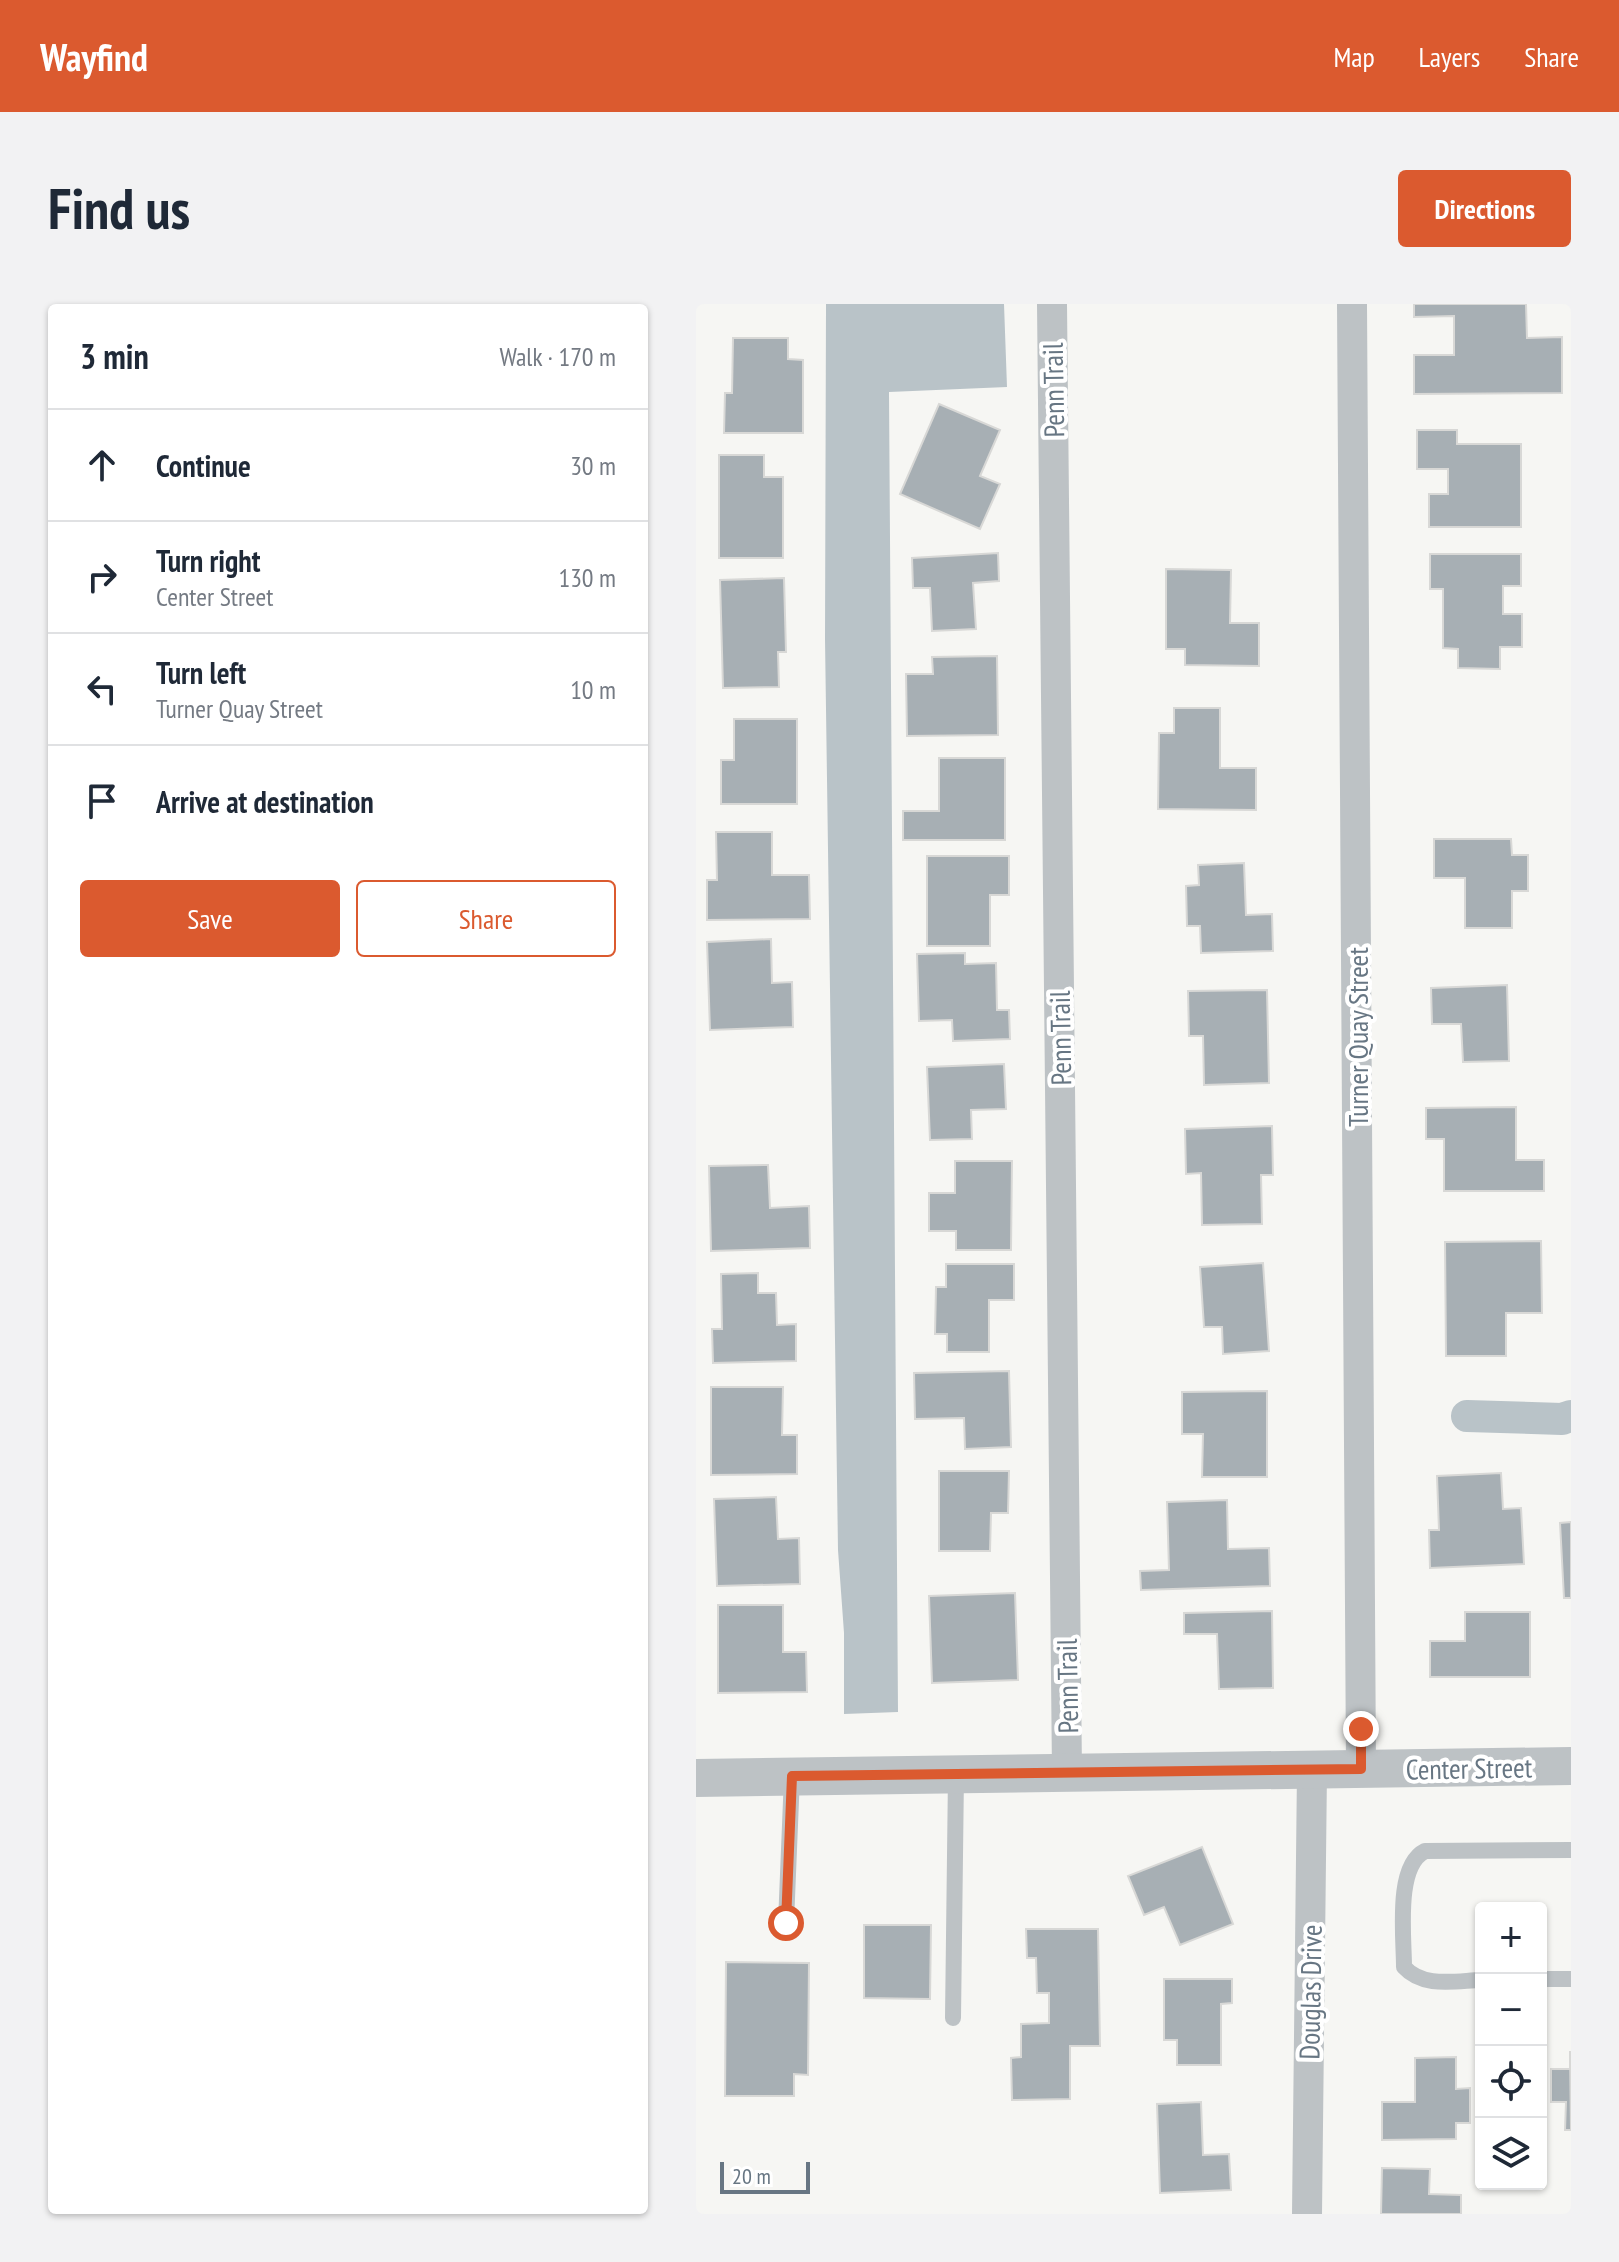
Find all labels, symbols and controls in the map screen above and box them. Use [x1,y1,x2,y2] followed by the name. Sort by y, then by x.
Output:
[40,32,148,81] text: Wayfind
[1333,38,1375,75] text: Map
[1419,38,1480,75] text: Layers
[1524,38,1579,75] text: Share
[1398,170,1571,247] button: Directions
[48,172,190,244] text: Find us
[80,334,149,378] text: 3 min
[499,340,616,373] text: Walk · 170 m
[1034,342,1072,438] street label: Penn Trail
[80,443,124,487] icon: ahead
[156,446,251,485] text: Continue
[570,449,616,482] text: 30 m
[156,541,260,580] text: Turn right
[80,555,124,599] icon: right
[558,561,616,594] text: 130 m
[156,580,273,613] text: Center Street
[156,653,246,692] text: Turn left
[80,667,124,711] icon: left
[570,673,616,706] text: 10 m
[156,692,323,725] text: Turner Quay Street
[80,779,124,823] icon: arrive
[156,782,374,821] text: Arrive at destination
[80,880,340,957] button: Save
[356,880,616,957] button: Share
[1339,947,1376,1127] street label: Turner Quay Street
[1041,990,1079,1086] street label: Penn Trail
[1048,1638,1086,1734] street label: Penn Trail
[1343,1711,1379,1747] route end
[1405,1748,1533,1788] street label: Center Street
[1475,1902,1547,2190] map controls
[1475,1902,1547,1974] button: +
[768,1905,804,1941] route start
[1290,1924,1330,2060] street label: Douglas Drive
[1475,1974,1547,2046] button: −
[1475,2046,1547,2118] button: locate
[1475,2118,1547,2190] button: layers
[720,2158,810,2194] scale bar
[732,2162,771,2190] text: 20 m

